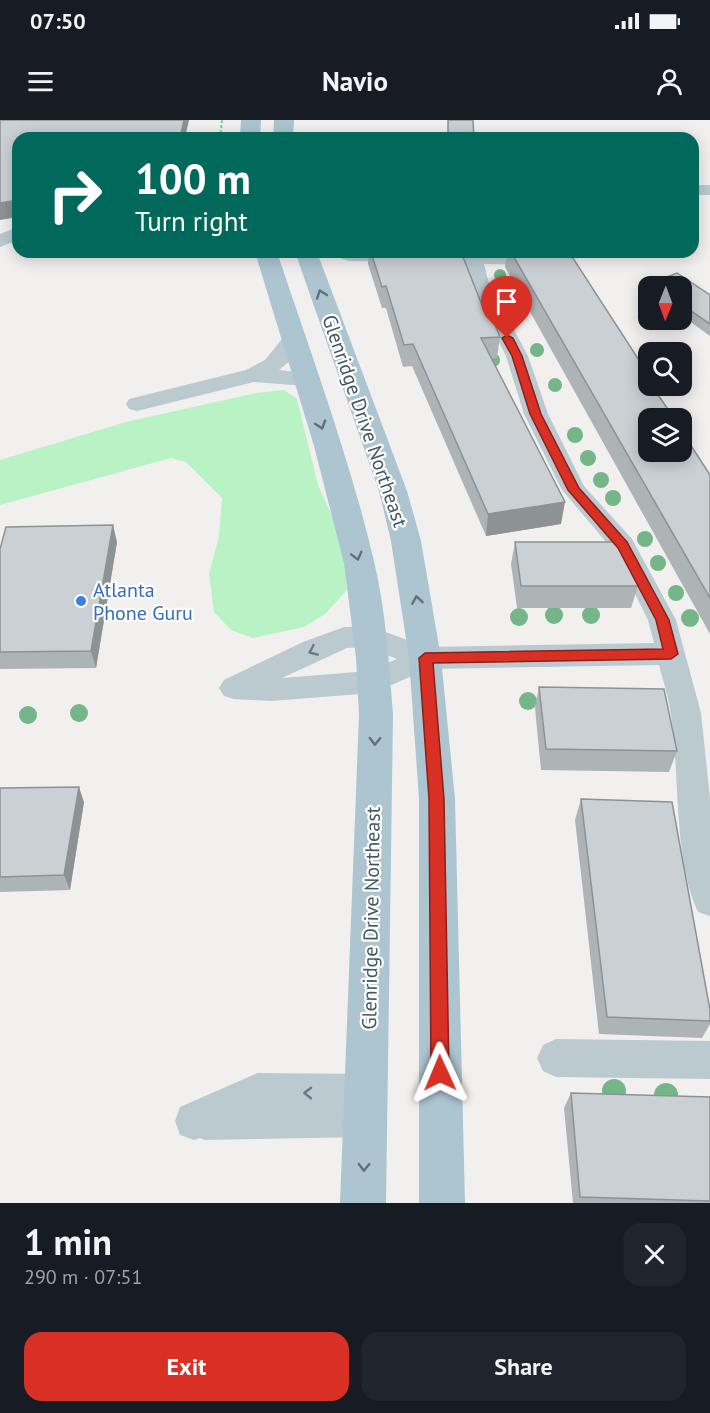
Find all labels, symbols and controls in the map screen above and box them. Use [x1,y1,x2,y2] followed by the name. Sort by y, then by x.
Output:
[30,7,86,35] text: 07:50
[322,64,388,98] text: Navio
[24,65,57,98] icon: menu
[653,65,686,98] icon: person
[135,151,251,206] text: 100 m
[36,156,114,234] icon: right
[135,204,248,238] text: Turn right
[481,276,532,338] pin
[638,276,692,330] north arrow
[638,276,692,462] map controls
[490,285,523,318] icon: arrive
[315,289,328,300] one-way arrow
[316,311,414,531] street label: Glenridge Drive Northeast
[638,342,692,396] button: search
[638,408,692,462] button: layers
[314,419,327,430] one-way arrow
[349,551,362,561] one-way arrow
[93,577,193,626] place label: Atlanta Phone Guru
[74,594,88,608] marker: Atlanta Phone Guru
[411,595,423,605] one-way arrow
[308,643,319,655] one-way arrow
[369,736,382,745] one-way arrow
[356,806,386,1030] street label: Glenridge Drive Northeast
[408,1041,472,1105] position arrow
[303,1087,312,1099] one-way arrow
[358,1162,371,1171] one-way arrow
[24,1218,112,1265] text: 1 min
[623,1223,686,1286] button: close
[24,1264,142,1290] text: 290 m · 07:51
[24,1332,349,1401] button: Exit
[361,1332,686,1401] button: Share

